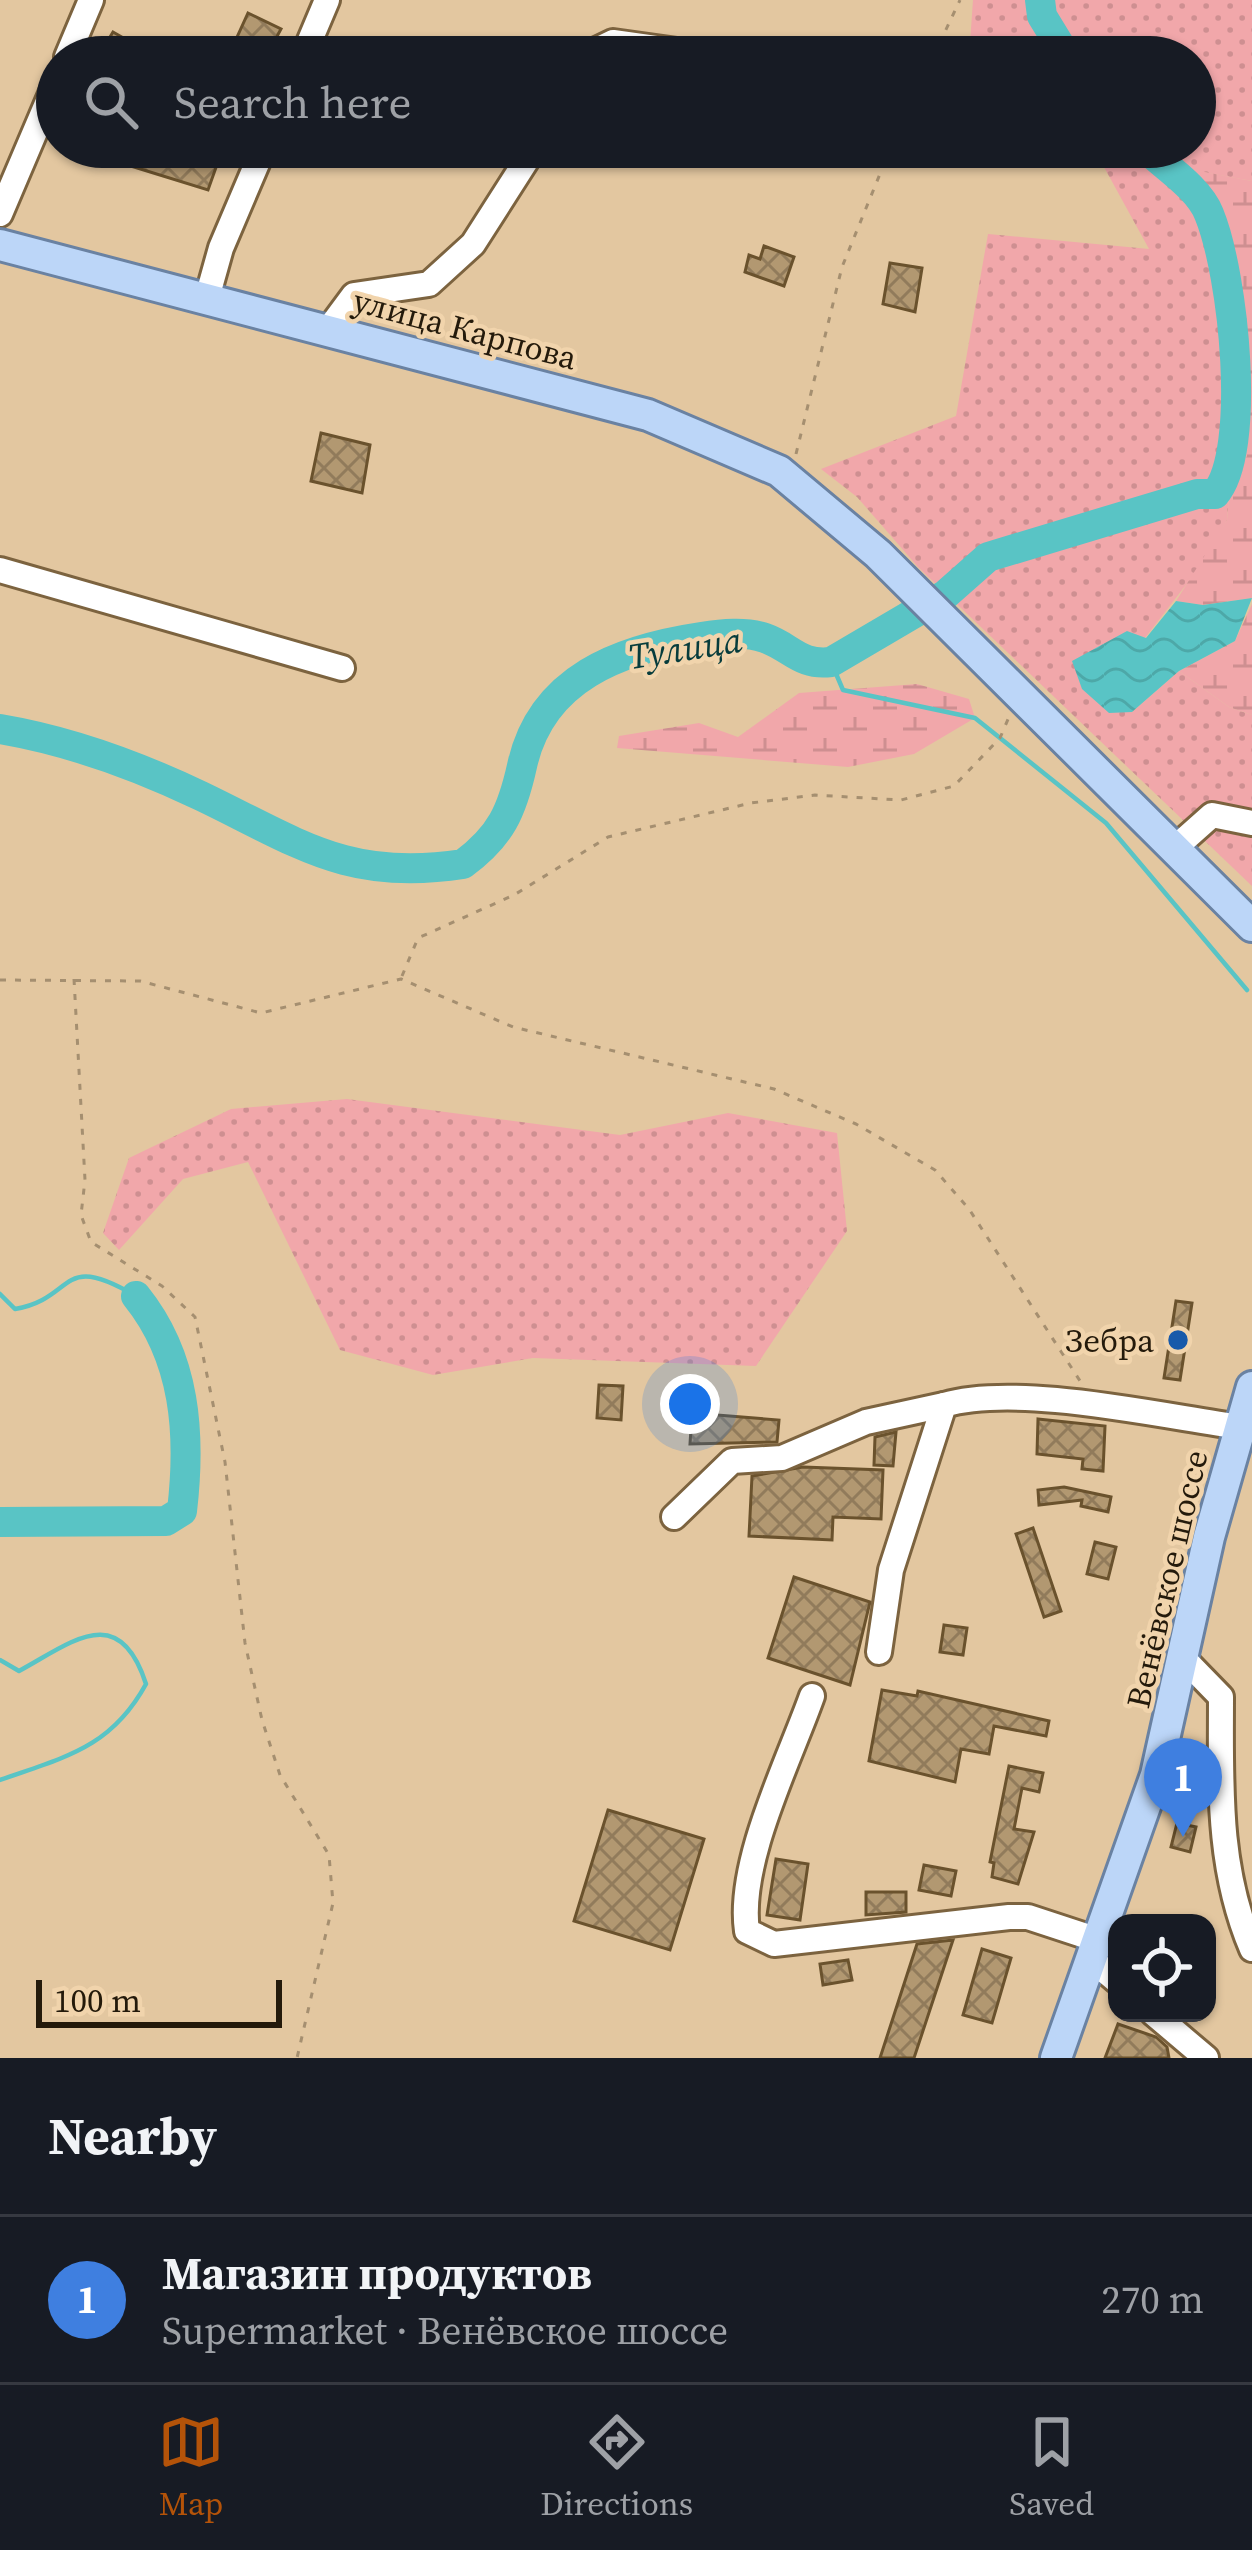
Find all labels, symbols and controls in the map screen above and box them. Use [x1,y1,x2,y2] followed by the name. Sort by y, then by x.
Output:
[36,36,1216,168] search box
[78,69,144,135] icon: search
[174,71,411,133] text: Search here
[348,278,582,381] street label: улица Карпова
[625,615,746,681] water label: Тулица
[1065,1318,1154,1363] place label: Зебра
[1165,1327,1191,1353] marker: Зебра
[660,1374,720,1434] your location
[1115,1446,1219,1712] street label: Венёвское шоссе
[1144,1738,1222,1837] pin: 1
[1108,1914,1216,2022] map controls
[1108,1914,1216,2022] button: locate
[36,1974,282,2027] scale bar
[54,1978,141,2023] text: 100 m
[48,2101,217,2171] text: Nearby
[162,2242,592,2304] text: Магазин продуктов
[76,2273,98,2326] text: 1
[1101,2273,1204,2326] text: 270 m
[162,2304,728,2357] text: Supermarket · Венёвское шоссе
[158,2409,224,2526] tab: Map
[540,2409,693,2526] tab: Directions
[1009,2409,1094,2526] tab: Saved

